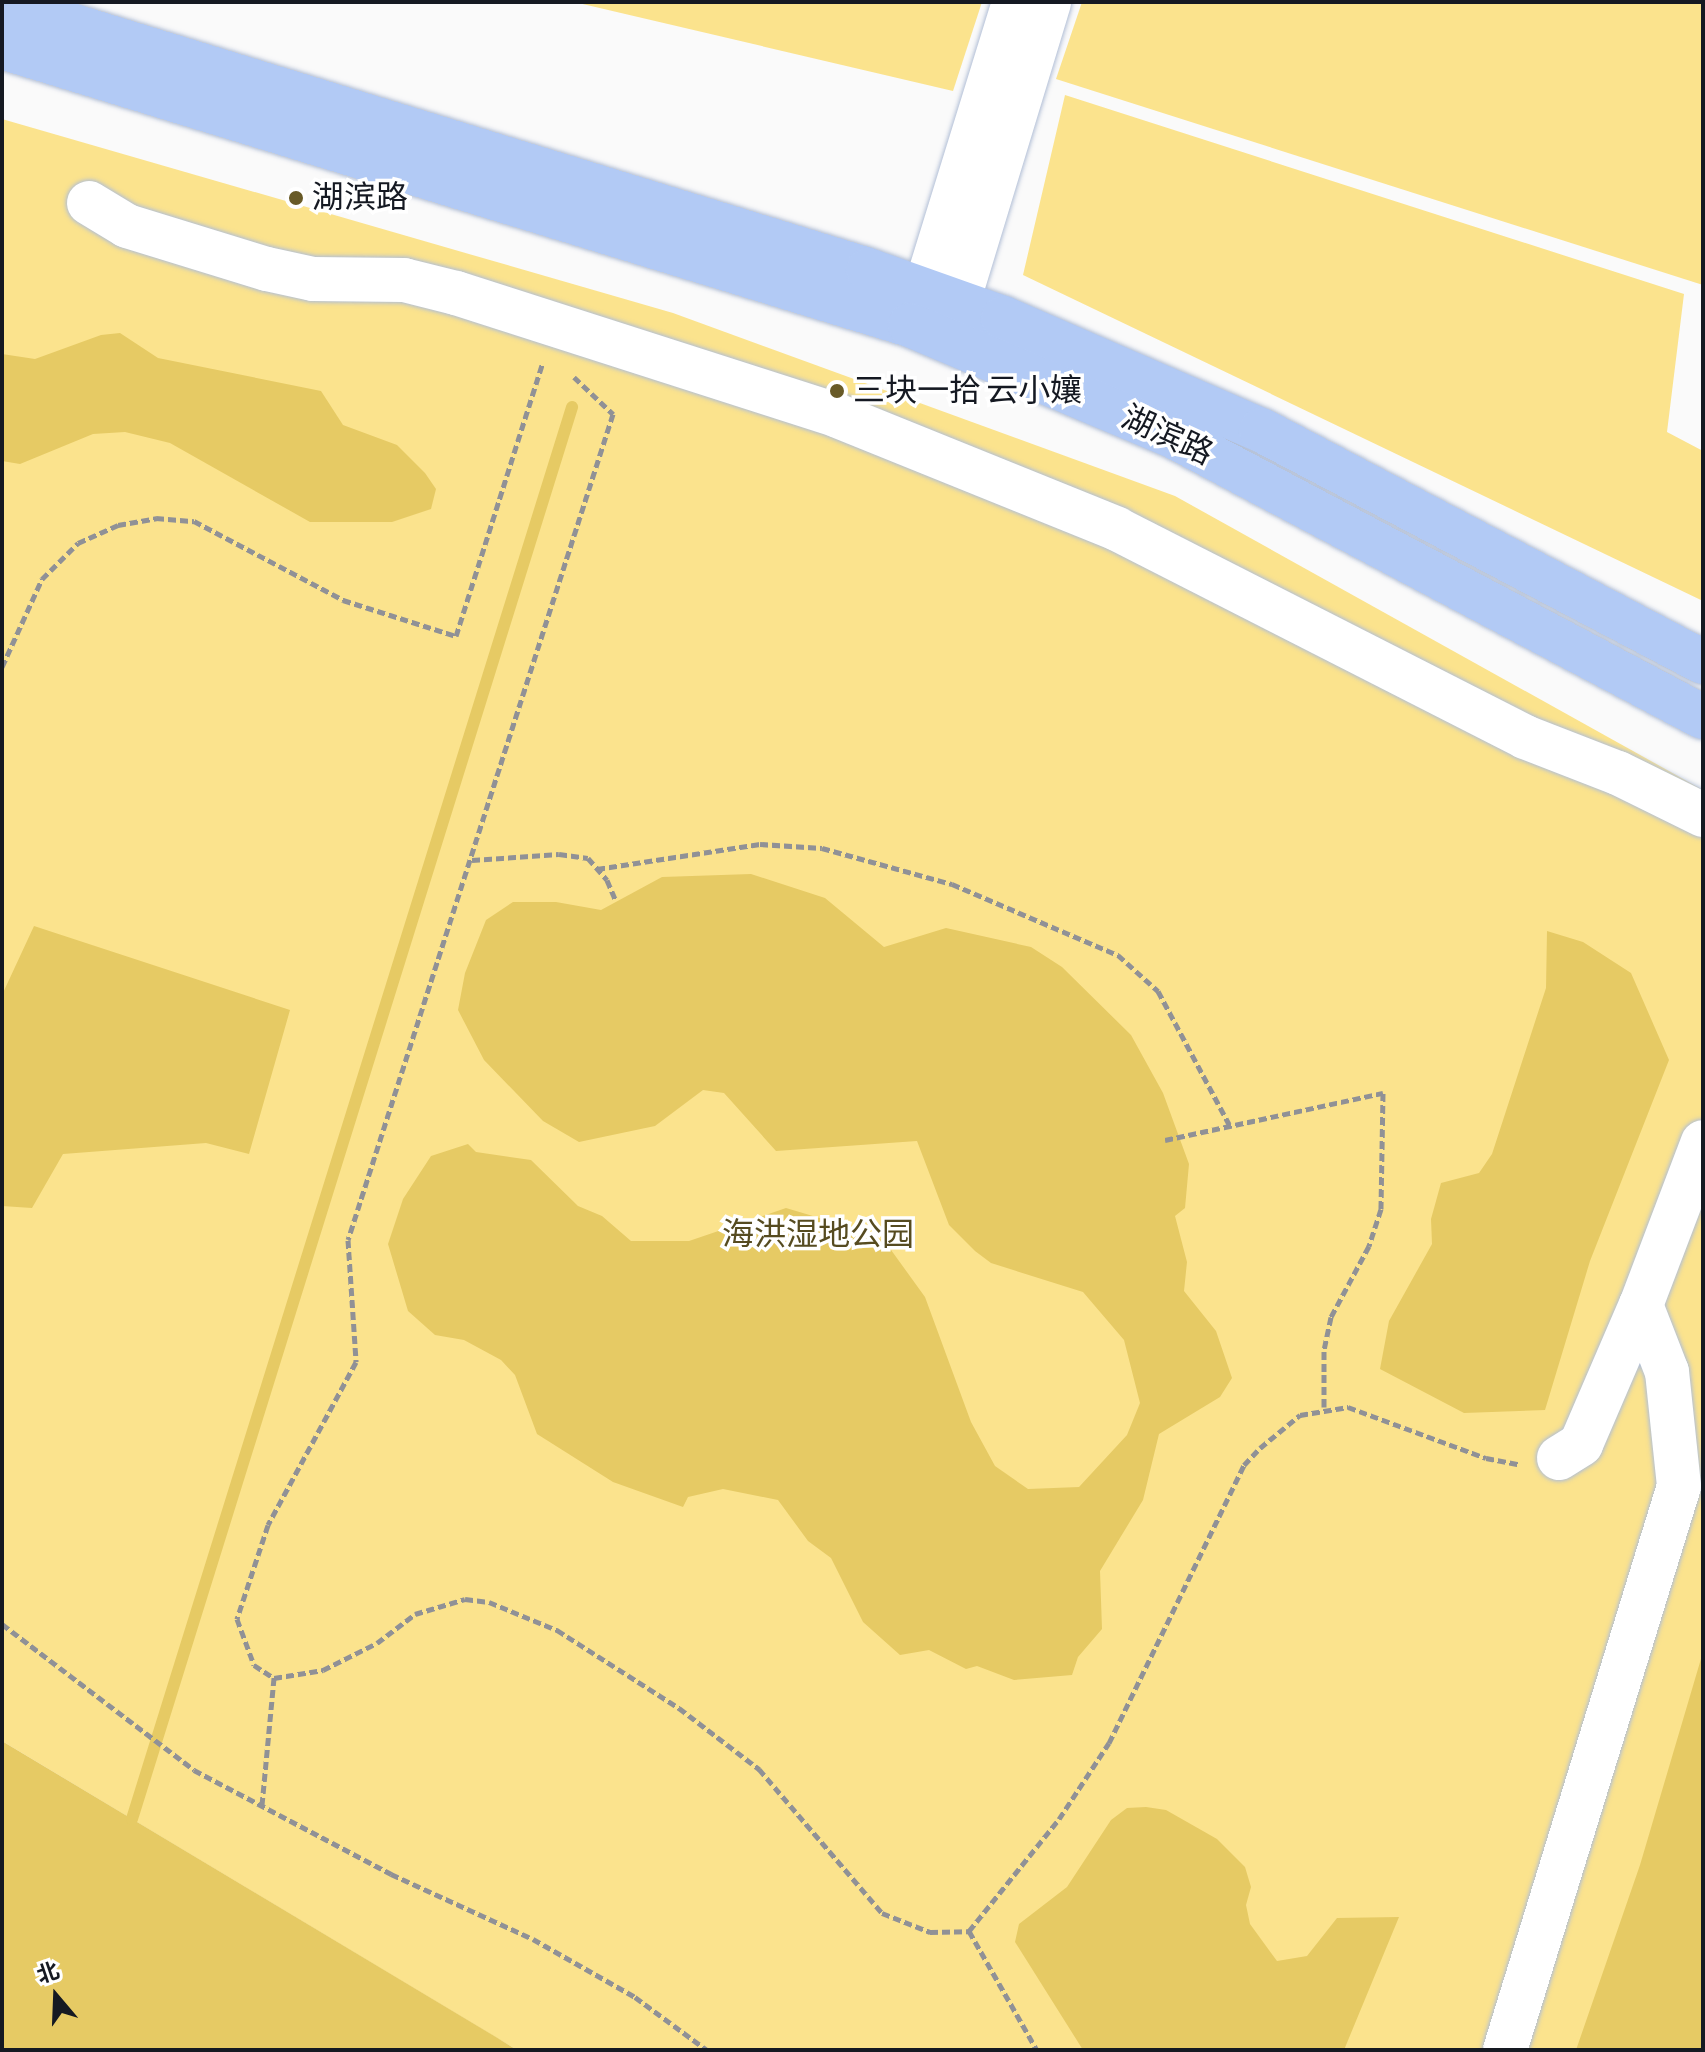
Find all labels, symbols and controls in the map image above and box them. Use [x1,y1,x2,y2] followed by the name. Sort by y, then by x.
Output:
[312,179,408,217] place label: 湖滨路
[287,189,305,207] marker: 湖滨路
[853,372,1082,410] place label: 三块一拾 云小孃
[828,382,846,400] marker: 三块一拾 云小孃
[1115,398,1219,474] street label: 湖滨路
[722,1216,914,1254] park label: 海洪湿地公园
[16,1956,96,2036] north arrow
[34,1959,62,1987] text: 北

